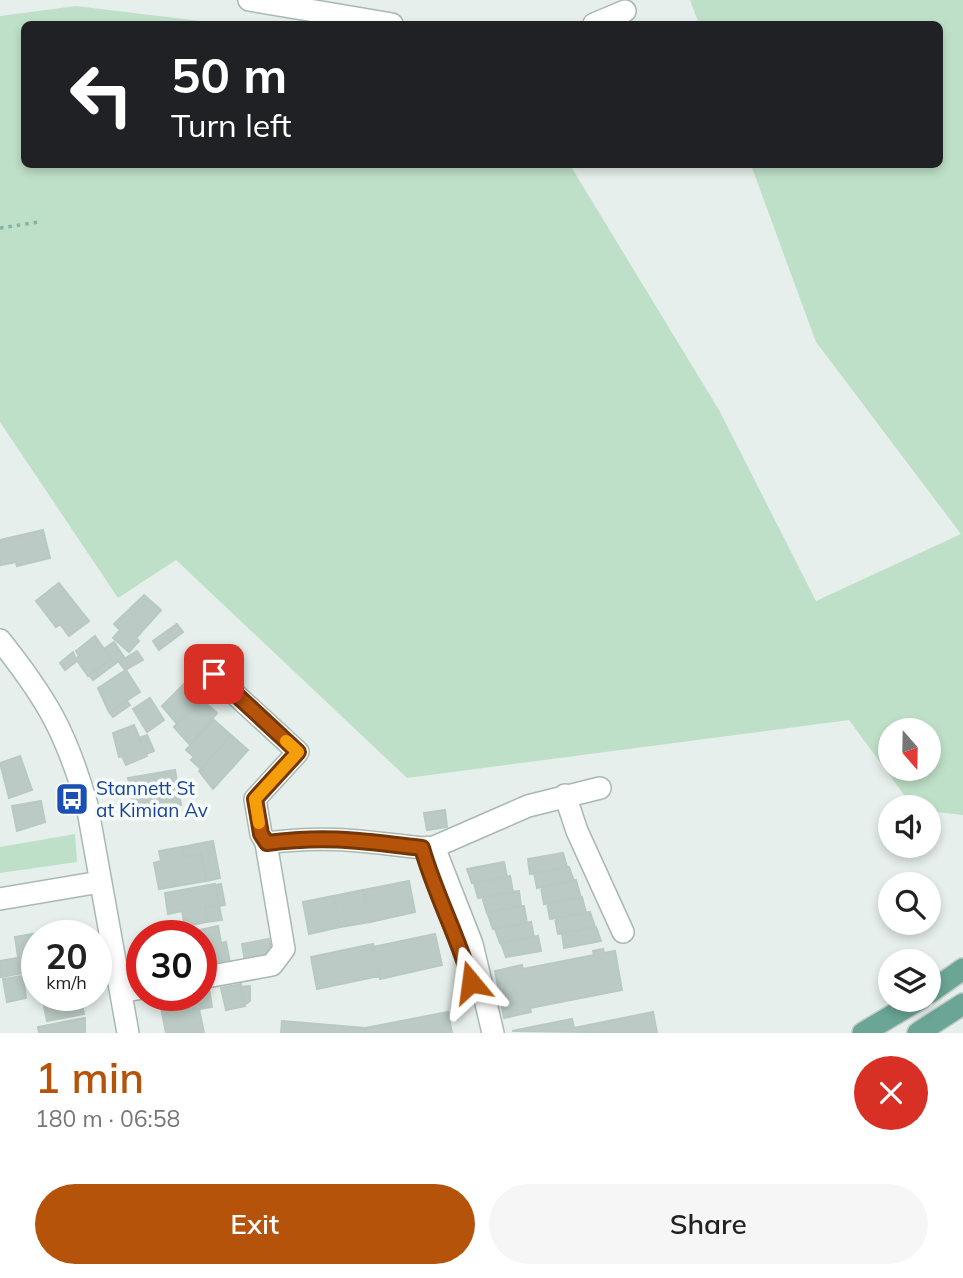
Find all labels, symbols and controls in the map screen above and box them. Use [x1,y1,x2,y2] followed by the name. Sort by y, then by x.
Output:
[171,44,287,105] text: 50 m
[56,49,147,140] icon: left
[171,105,291,145] text: Turn left
[184,644,244,704] pin
[195,655,233,693] icon: arrive
[878,718,942,780] north arrow
[878,718,941,1012] map controls
[96,776,208,822] place label: Stannett St at Kimian Av
[53,780,91,818] bus stop icon: Stannett St at Kimian Av
[878,795,941,858] button: sound
[878,872,941,935] button: search
[126,920,217,1011] speed limit sign: 30
[45,934,88,978] text: 20
[434,945,508,1019] position arrow
[878,949,941,1012] button: layers
[46,971,87,994] text: km/h
[35,1051,144,1104] text: 1 min
[854,1056,928,1130] button: close
[35,1104,180,1133] text: 180 m · 06:58
[35,1184,475,1264] button: Exit
[489,1184,928,1264] button: Share

